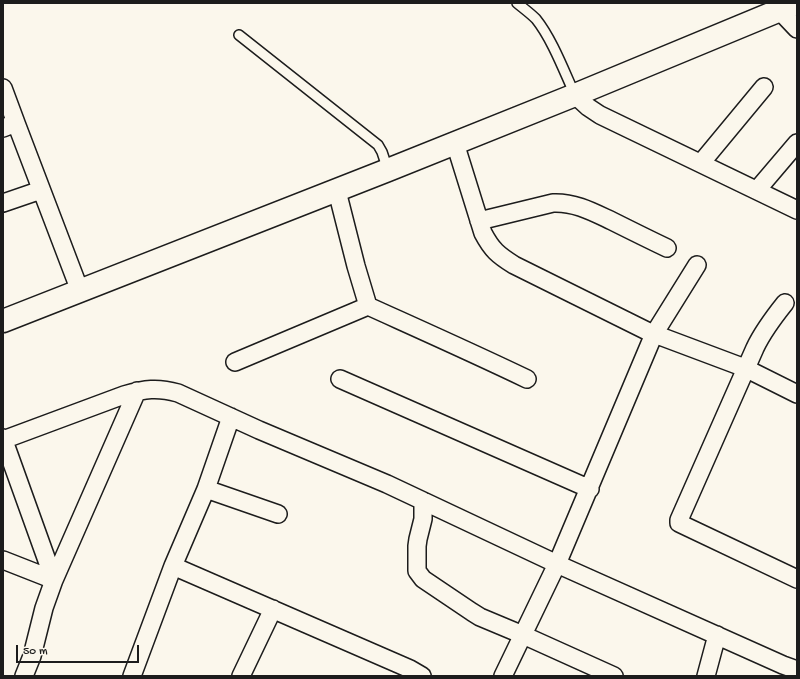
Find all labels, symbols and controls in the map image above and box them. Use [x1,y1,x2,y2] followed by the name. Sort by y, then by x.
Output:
[18,637,141,663] scale bar
[23,645,48,659] text: 50 m

